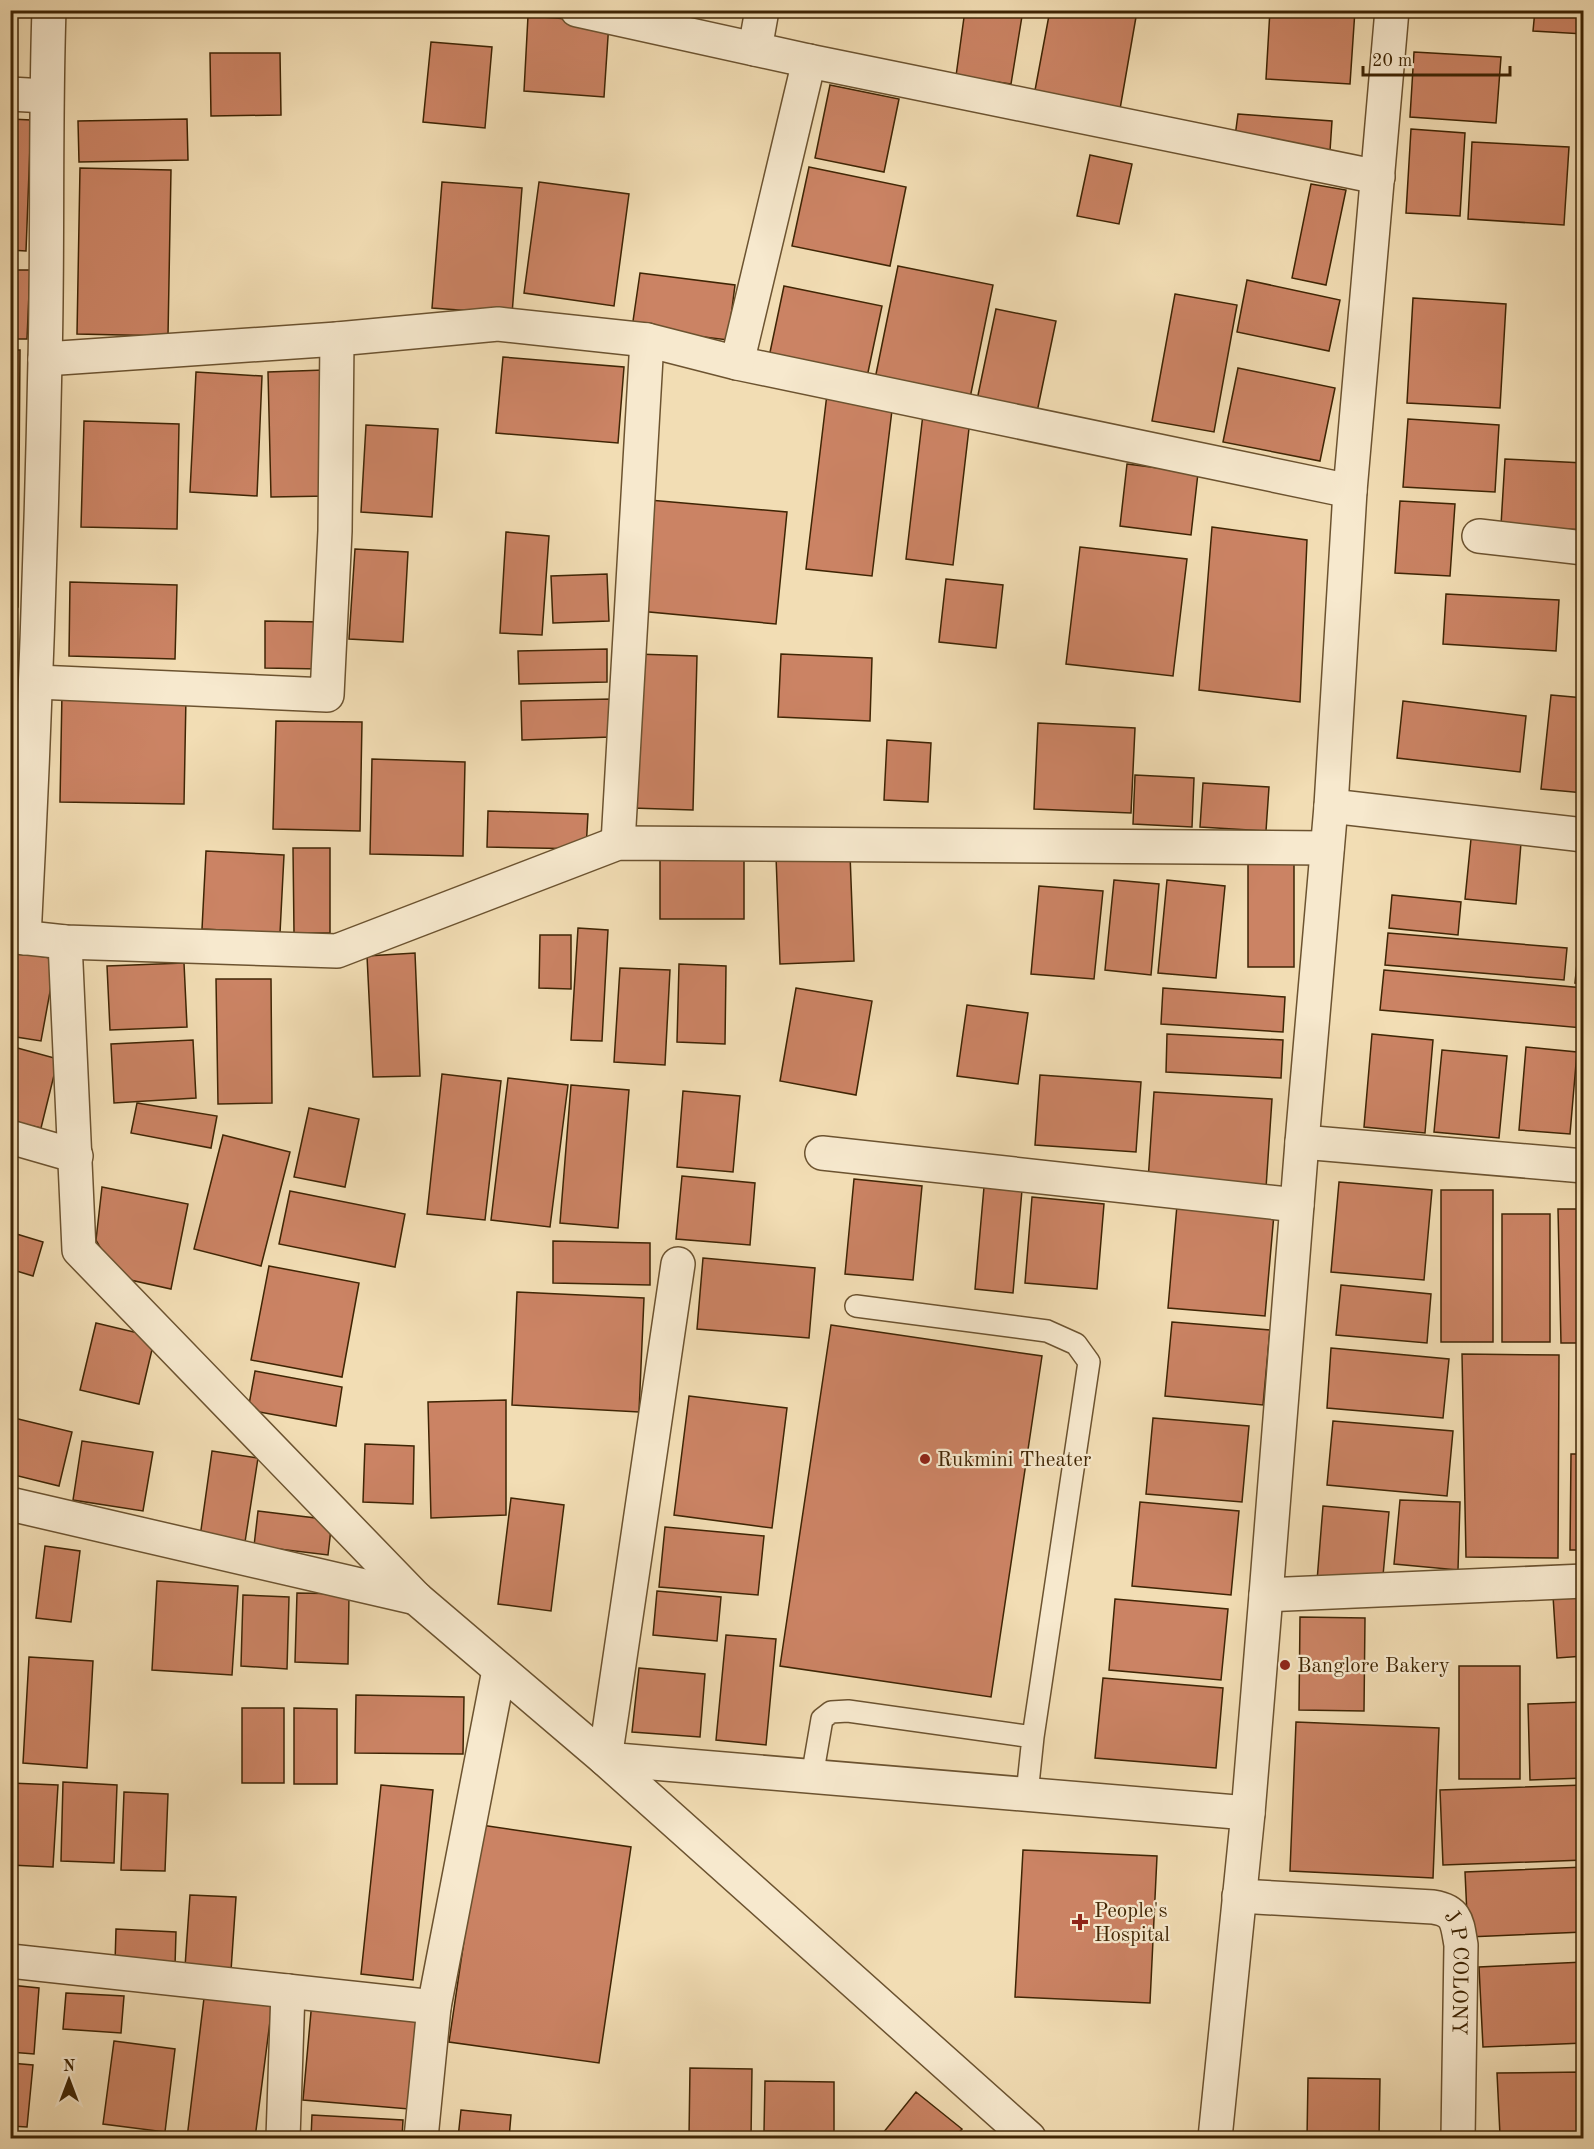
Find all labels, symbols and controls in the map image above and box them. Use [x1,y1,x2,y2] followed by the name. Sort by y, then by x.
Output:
[1363,39,1510,77] scale bar
[1372,52,1412,70] text: 20 m
[937,1450,1092,1471] place label: Rukmini Theater
[918,1452,932,1466] marker: Rukmini Theater
[1297,1656,1450,1677] place label: Banglore Bakery
[1278,1658,1292,1672] marker: Banglore Bakery
[1094,1901,1170,1946] place label: People's Hospital
[1440,1906,1470,2035] street label: J P COLONY
[1071,1913,1089,1931] marker: People's Hospital
[39,2050,99,2110] north arrow
[63,2059,76,2075] text: N

